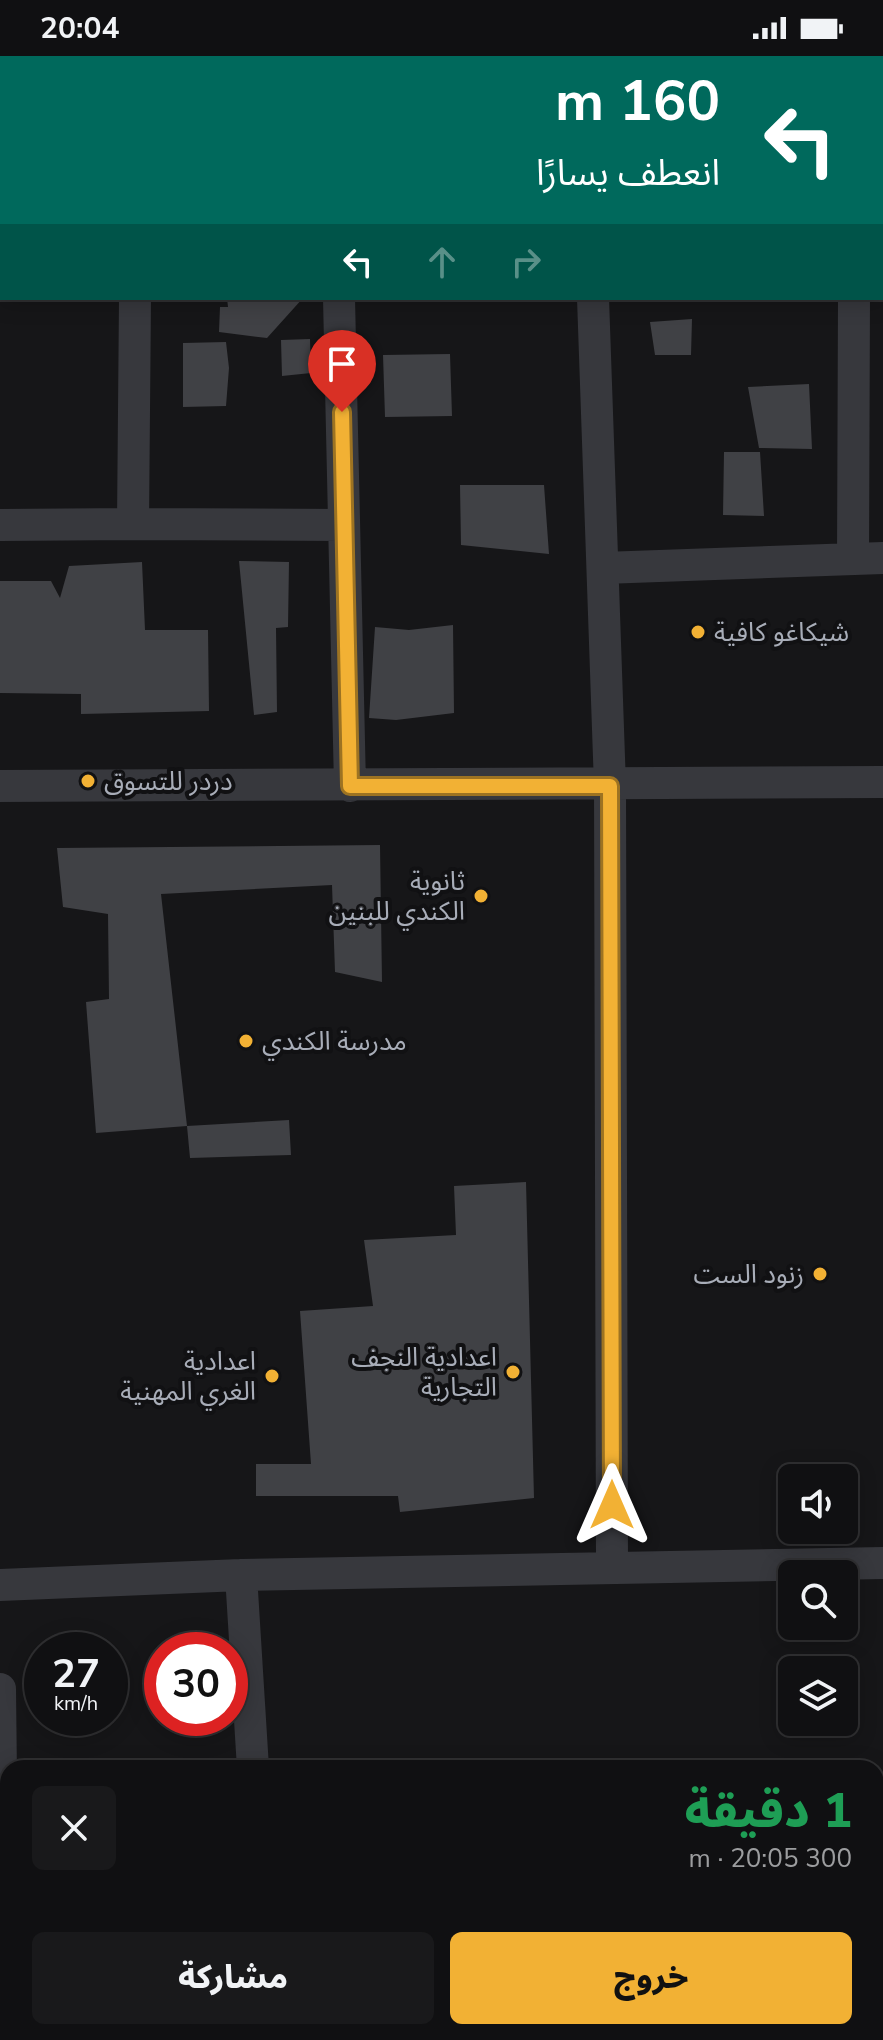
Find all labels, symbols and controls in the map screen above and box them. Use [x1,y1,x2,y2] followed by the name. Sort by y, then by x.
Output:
[40,8,119,49] text: 20:04
[555,63,720,140] text: 160 m
[748,88,852,192] icon: left
[536,149,720,198] text: انعطف يسارًا
[336,240,380,284] icon: left
[420,240,464,284] icon: ahead
[504,240,548,284] icon: right
[308,330,376,412] pin
[320,342,364,386] icon: arrive
[714,615,849,650] place label: شيكاغو كافية
[689,623,707,641] marker: شيكاغو كافية
[104,764,233,799] place label: دردر للتسوق
[79,772,97,790] marker: دردر للتسوق
[329,864,465,931] place label: ثانوية الكندي للبنين
[472,887,490,905] marker: ثانوية الكندي للبنين
[262,1024,407,1061] place label: مدرسة الكندي
[237,1032,255,1050] marker: مدرسة الكندي
[693,1257,804,1292] place label: زنود الست
[811,1265,829,1283] marker: زنود الست
[351,1340,497,1405] place label: اعدادية النجف التجارية
[120,1344,256,1411] place label: اعدادية الغري المهنية
[504,1363,522,1381] marker: اعدادية النجف التجارية
[263,1367,281,1385] marker: اعدادية الغري المهنية
[570,1463,654,1547] position arrow
[778,1464,858,1736] map controls
[778,1464,858,1544] button: sound
[778,1560,858,1640] button: search
[144,1632,248,1736] speed limit sign: 30
[52,1647,100,1701] text: 27
[778,1656,858,1736] button: layers
[54,1690,98,1717] text: km/h
[685,1778,852,1844] text: 1 دقيقة
[32,1786,116,1870] button: close
[689,1841,852,1876] text: 300 m · 20:05
[32,1932,434,2024] button: مشاركة
[450,1932,852,2024] button: خروج

